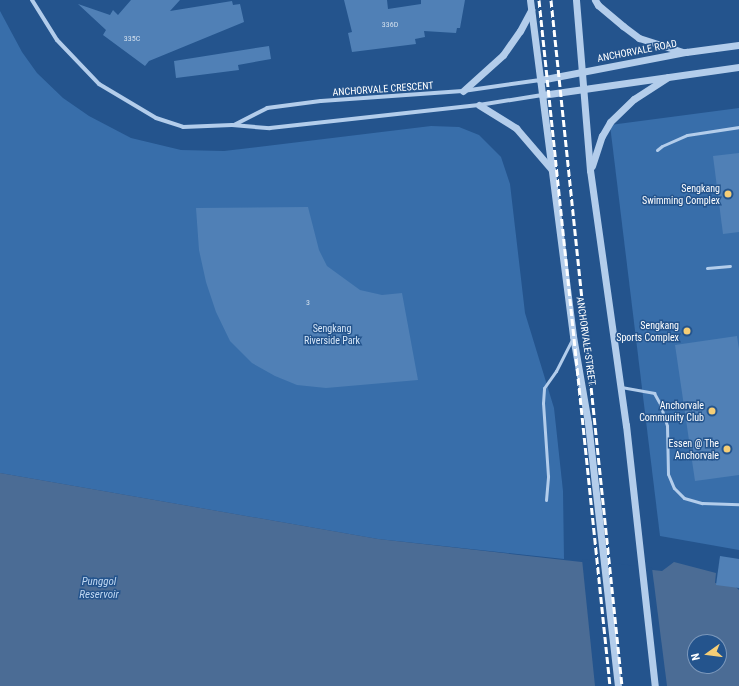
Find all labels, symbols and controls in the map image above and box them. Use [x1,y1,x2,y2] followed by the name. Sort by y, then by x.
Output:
[382,20,398,30] house number: 336D
[124,34,140,44] house number: 335C
[596,37,678,65] street label: ANCHORVALE ROAD
[332,79,434,99] street label: ANCHORVALE CRESCENT
[642,182,720,206] place label: Sengkang Swimming Complex
[723,189,733,199] marker: Sengkang Swimming Complex
[574,296,598,386] street label: ANCHORVALE STREET
[306,298,310,308] house number: 3
[616,319,679,342] place label: Sengkang Sports Complex
[304,322,360,346] park label: Sengkang Riverside Park
[682,326,692,336] marker: Sengkang Sports Complex
[639,399,704,422] place label: Anchorvale Community Club
[707,406,717,416] marker: Anchorvale Community Club
[668,437,719,460] place label: Essen @ The Anchorvale
[722,444,732,454] marker: Essen @ The Anchorvale
[79,576,119,602] water label: Punggol Reservoir
[687,634,727,674] north arrow
[689,652,703,662] text: N

